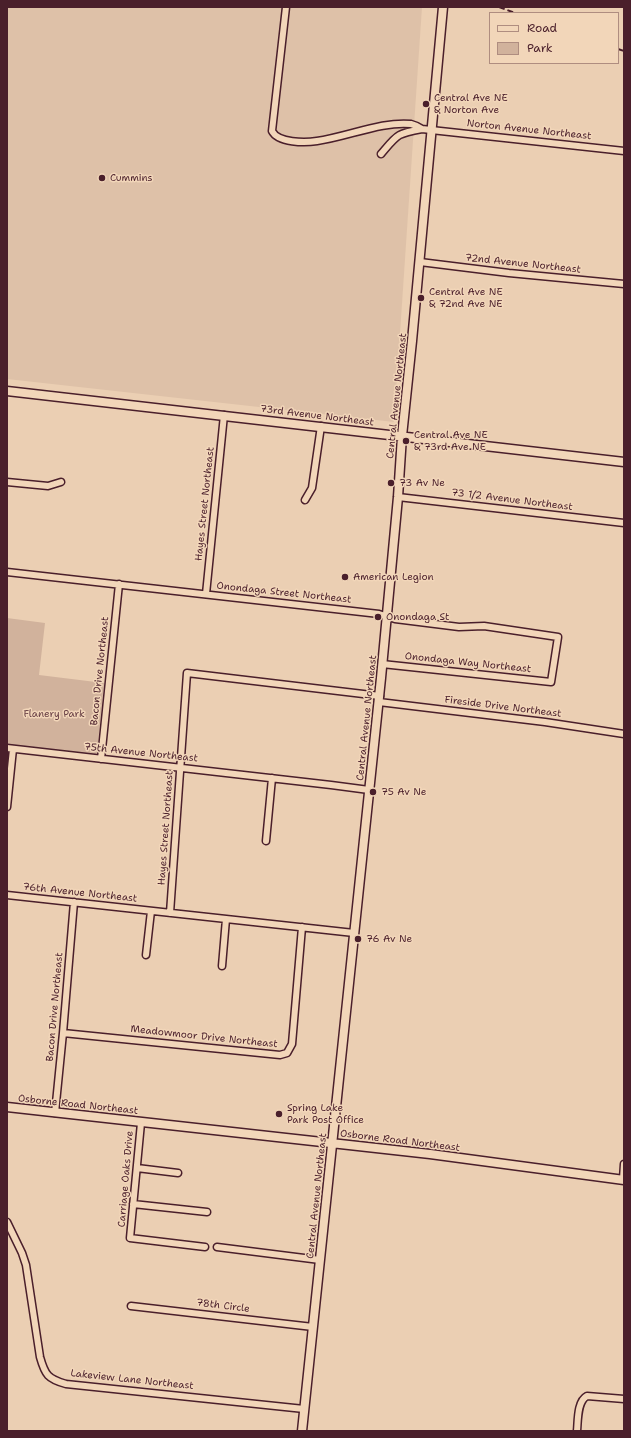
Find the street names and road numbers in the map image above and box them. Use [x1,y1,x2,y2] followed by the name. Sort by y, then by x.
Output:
[466,117,592,143] street label: Norton Avenue Northeast
[464,252,582,276] street label: 72nd Avenue Northeast
[384,333,410,459] street label: Central Avenue Northeast
[259,403,375,429] street label: 73rd Avenue Northeast
[193,446,217,562] street label: Hayes Street Northeast
[451,487,573,513] street label: 73 1/2 Avenue Northeast
[216,580,352,606] street label: Onondaga Street Northeast
[88,616,112,726] street label: Bacon Drive Northeast
[404,650,532,676] street label: Onondaga Way Northeast
[354,655,380,781] street label: Central Avenue Northeast
[444,694,562,720] street label: Fireside Drive Northeast
[83,741,199,765] street label: 75th Avenue Northeast
[156,770,176,886] street label: Hayes Street Northeast
[22,881,138,905] street label: 76th Avenue Northeast
[44,952,66,1062] street label: Bacon Drive Northeast
[130,1023,278,1051] street label: Meadowmoor Drive Northeast
[17,1093,139,1117] street label: Osborne Road Northeast
[339,1128,461,1154] street label: Osborne Road Northeast
[116,1130,136,1228] street label: Carriage Oaks Drive
[304,1133,330,1259] street label: Central Avenue Northeast
[196,1297,250,1315] street label: 78th Circle
[70,1368,194,1392] street label: Lakeview Lane Northeast

